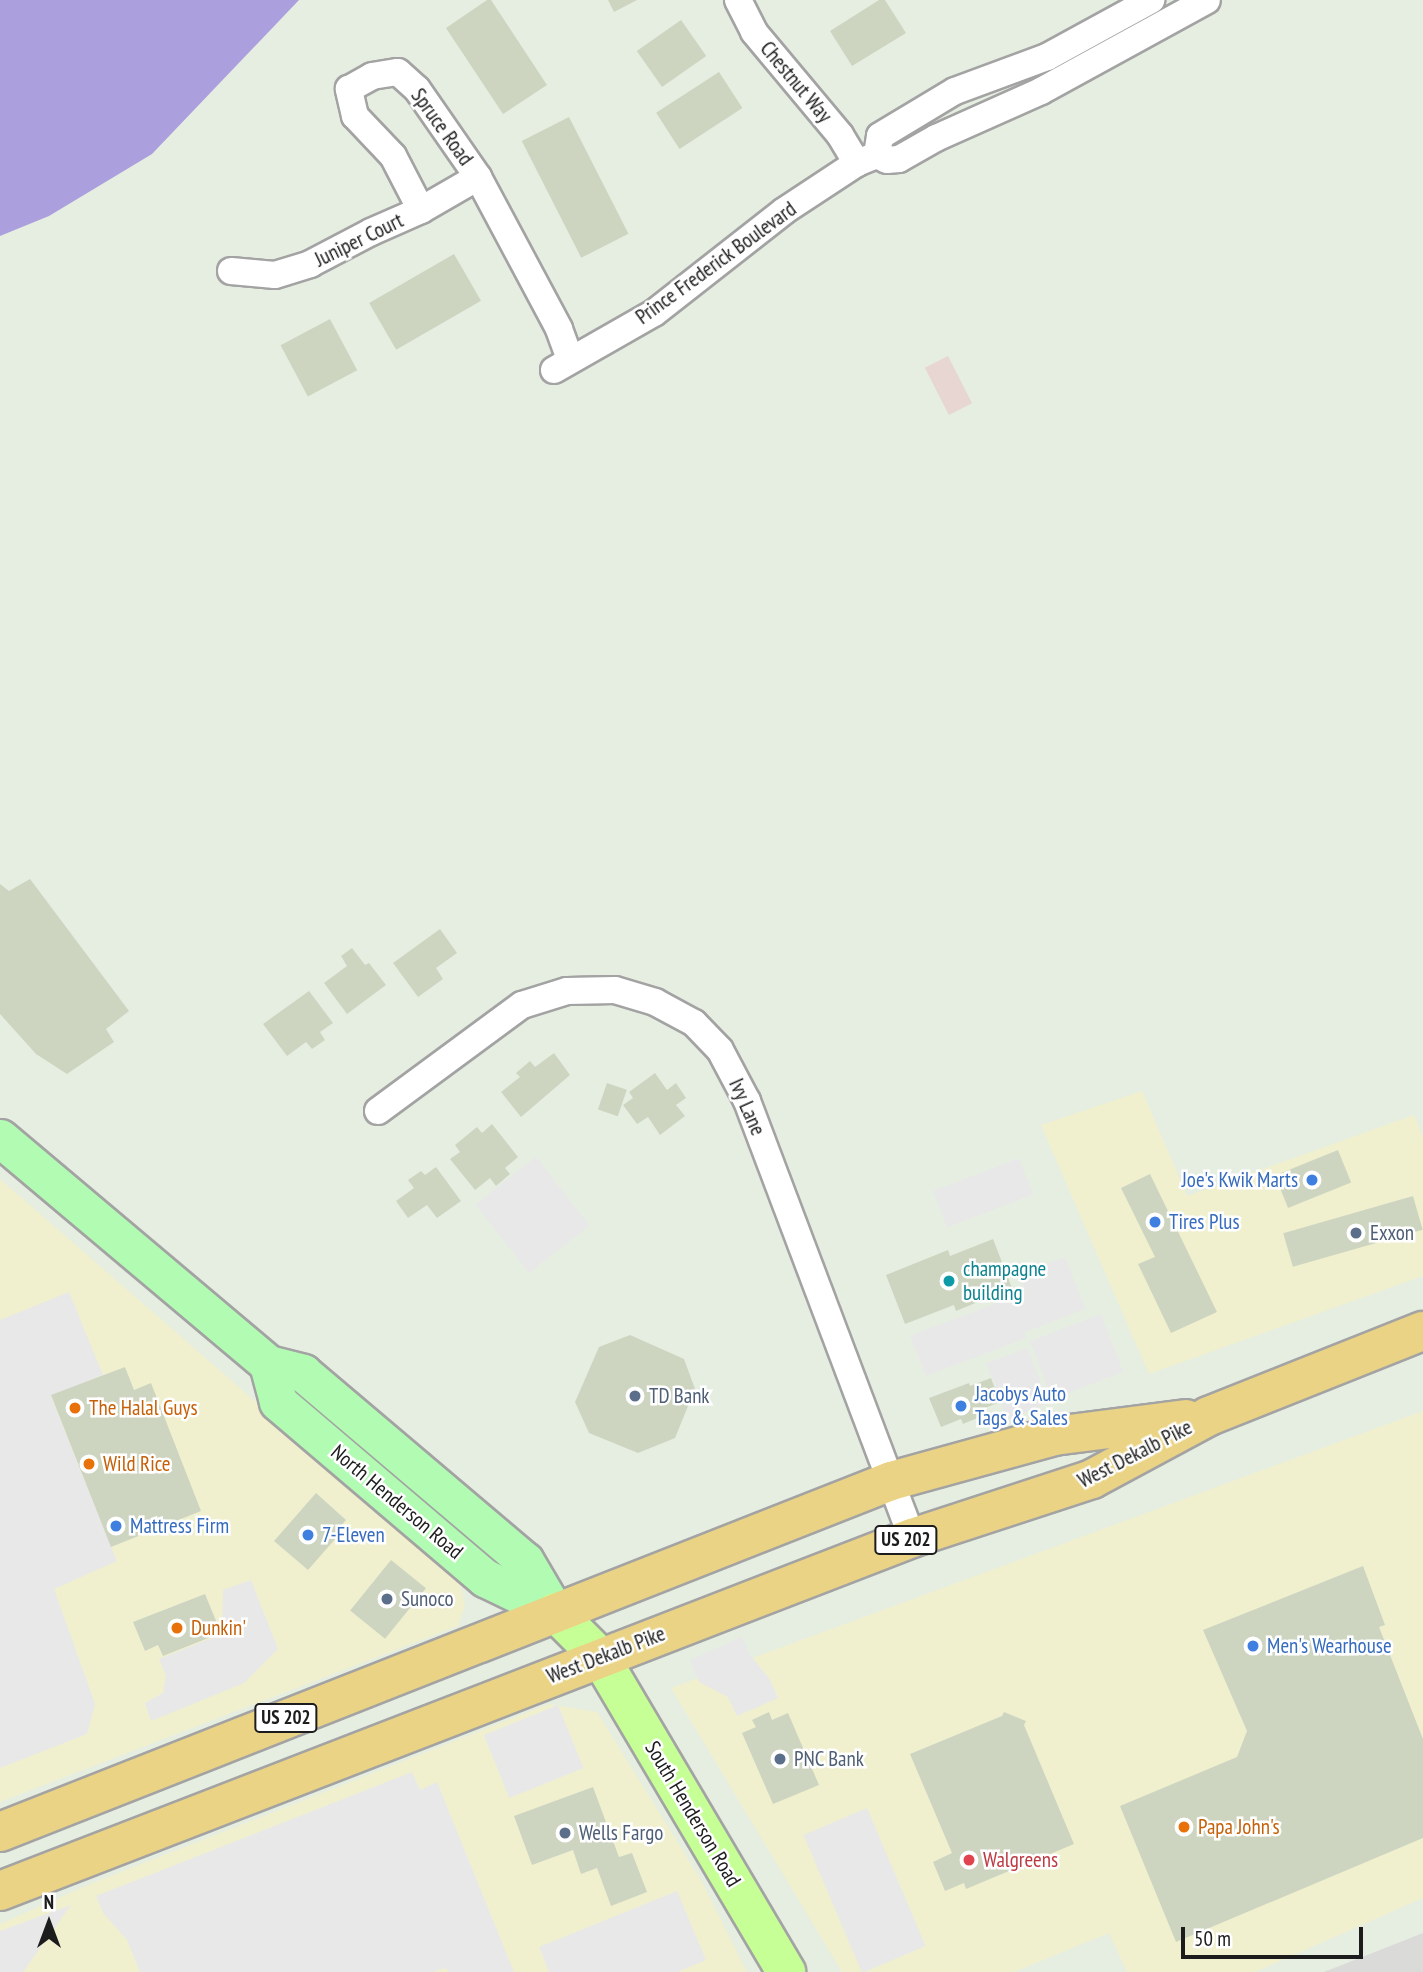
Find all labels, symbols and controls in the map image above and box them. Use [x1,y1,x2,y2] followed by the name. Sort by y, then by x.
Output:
[755,36,837,128] street label: Chestnut Way
[406,84,478,170] street label: Spruce Road
[631,196,801,330] street label: Prince Frederick Boulevard
[311,208,407,272] street label: Juniper Court
[723,1074,771,1140] street label: Ivy Lane
[1181,1167,1298,1193] place label: Joe's Kwik Marts
[1304,1172,1320,1188] marker: Joe's Kwik Marts
[1169,1209,1239,1235] place label: Tires Plus
[1147,1214,1163,1230] marker: Tires Plus
[1370,1220,1414,1246] place label: Exxon
[1348,1225,1364,1241] marker: Exxon
[963,1256,1046,1306] place label: champagne building
[941,1273,957,1289] marker: champagne building
[975,1381,1068,1431] place label: Jacobys Auto Tags & Sales
[649,1383,710,1409] place label: TD Bank
[627,1388,643,1404] marker: TD Bank
[89,1395,197,1421] place label: The Halal Guys
[953,1398,969,1414] marker: Jacobys Auto Tags & Sales
[67,1400,83,1416] marker: The Halal Guys
[1074,1414,1196,1494] street label: West Dekalb Pike
[326,1440,468,1564] street label: North Henderson Road
[103,1451,171,1477] place label: Wild Rice
[81,1456,97,1472] marker: Wild Rice
[130,1513,229,1539] place label: Mattress Firm
[108,1518,124,1534] marker: Mattress Firm
[322,1522,385,1548] place label: 7-Eleven
[873,1524,939,1556] road number: US 202
[300,1527,316,1543] marker: 7-Eleven
[401,1586,454,1612] place label: Sunoco
[379,1591,395,1607] marker: Sunoco
[191,1615,246,1641] place label: Dunkin'
[169,1620,185,1636] marker: Dunkin'
[543,1621,669,1689] street label: West Dekalb Pike
[1267,1633,1392,1659] place label: Men's Wearhouse
[1245,1638,1261,1654] marker: Men's Wearhouse
[253,1702,319,1734] road number: US 202
[640,1737,746,1891] street label: South Henderson Road
[794,1746,864,1772] place label: PNC Bank
[772,1751,788,1767] marker: PNC Bank
[1198,1814,1280,1840] place label: Papa John's
[1176,1819,1192,1835] marker: Papa John's
[579,1820,663,1846] place label: Wells Fargo
[557,1825,573,1841] marker: Wells Fargo
[983,1847,1058,1873] place label: Walgreens
[961,1852,977,1868] marker: Walgreens
[14,1888,84,1958] north arrow
[44,1890,54,1914] text: N
[1185,1912,1367,1956] scale bar
[1194,1925,1231,1952] text: 50 m

